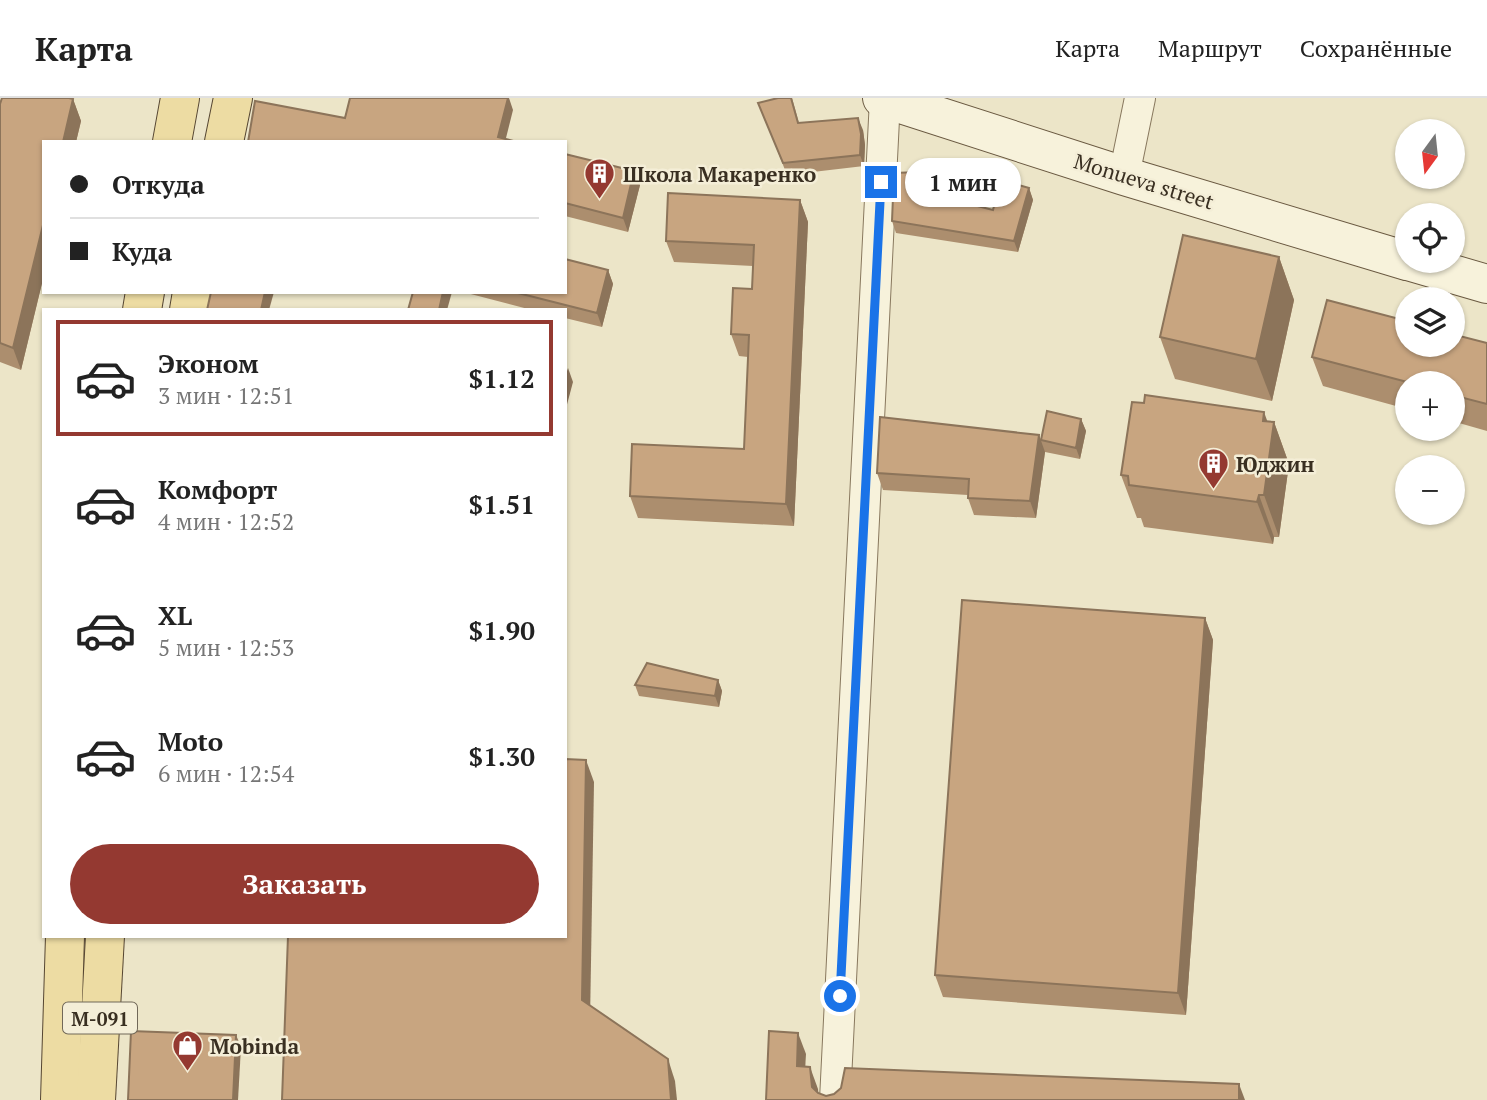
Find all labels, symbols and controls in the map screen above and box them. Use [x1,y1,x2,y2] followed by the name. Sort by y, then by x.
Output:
[35,27,133,70] text: Карта
[1055,32,1120,64] text: Карта
[1158,32,1262,64] text: Маршрут
[1300,32,1452,64] text: Сохранённые
[1395,119,1465,189] north arrow
[1395,119,1465,525] map controls
[1071,146,1218,216] street label: Monueva street
[583,157,617,201] building icon: Школа Макаренко
[906,158,1021,206] callout: 1 мин
[623,160,816,188] place label: Школа Макаренко
[865,166,897,198] route end
[112,167,205,201] text: Откуда
[929,167,997,198] text: 1 мин
[1395,203,1465,273] button: locate
[112,234,172,268] text: Куда
[1395,287,1465,357] button: layers
[158,346,259,380] text: Эконом
[74,347,137,410] icon: car
[469,361,535,395] text: $1.12
[1395,371,1465,441] button: +
[158,380,294,411] text: 3 мин · 12:51
[1196,447,1230,491] building icon: Юджин
[1236,450,1314,478] place label: Юджин
[1395,455,1465,525] button: −
[158,472,277,506] text: Комфорт
[74,473,137,536] icon: car
[469,487,535,521] text: $1.51
[158,506,294,537] text: 4 мин · 12:52
[158,598,192,632] text: XL
[74,599,137,662] icon: car
[469,613,535,647] text: $1.90
[158,632,294,663] text: 5 мин · 12:53
[158,724,223,758] text: Moto
[74,725,137,788] icon: car
[469,739,535,773] text: $1.30
[158,758,294,789] text: 6 мин · 12:54
[70,844,539,924] button: Заказать
[824,980,856,1012] route start
[63,1002,137,1034] road number: М-091
[170,1029,204,1073] shop icon: Mobinda
[210,1032,299,1060] place label: Mobinda

